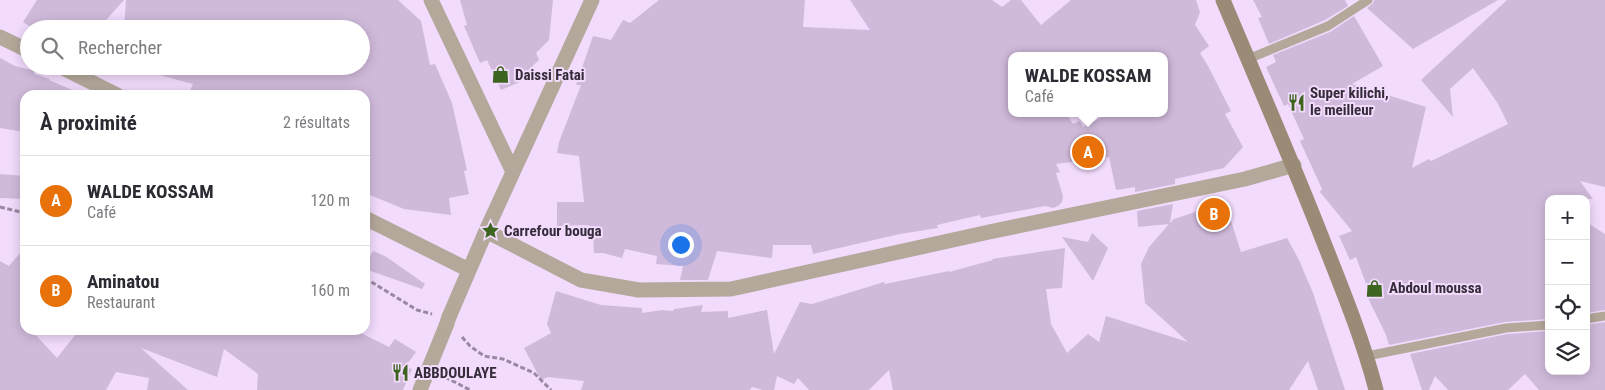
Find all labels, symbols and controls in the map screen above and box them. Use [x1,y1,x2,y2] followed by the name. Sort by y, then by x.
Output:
[20,20,370,75] search box
[38,34,66,62] icon: search
[78,36,162,59] text: Rechercher
[1008,52,1168,117] popup
[1025,64,1151,87] text: WALDE KOSSAM
[491,65,511,85] shop icon: Daissi Fatai
[515,66,585,84] place label: Daissi Fatai
[1310,84,1389,119] place label: Super kilichi, le meilleur
[1025,87,1054,106] text: Café
[1286,92,1306,112] restaurant icon: Super kilichi, le meilleur
[40,111,137,135] text: À proximité
[283,113,350,132] text: 2 résultats
[1072,133,1104,171] pin: A
[87,180,214,203] text: WALDE KOSSAM
[51,191,61,210] text: A
[311,191,350,210] text: 120 m
[1198,195,1230,233] pin: B
[1545,195,1590,375] map controls
[1545,195,1590,240] button: +
[87,203,116,222] text: Café
[480,221,500,241] place icon: Carrefour bouga
[504,222,602,240] place label: Carrefour bouga
[668,232,694,258] your location
[1545,240,1590,285] button: −
[87,270,159,293] text: Aminatou
[1365,278,1385,298] shop icon: Abdoul moussa
[1389,279,1482,297] place label: Abdoul moussa
[52,281,60,300] text: B
[311,281,350,300] text: 160 m
[1545,285,1590,330] button: locate
[87,293,155,312] text: Restaurant
[1545,330,1590,375] button: layers
[390,363,410,383] restaurant icon: ABBDOULAYE
[414,364,497,382] place label: ABBDOULAYE

